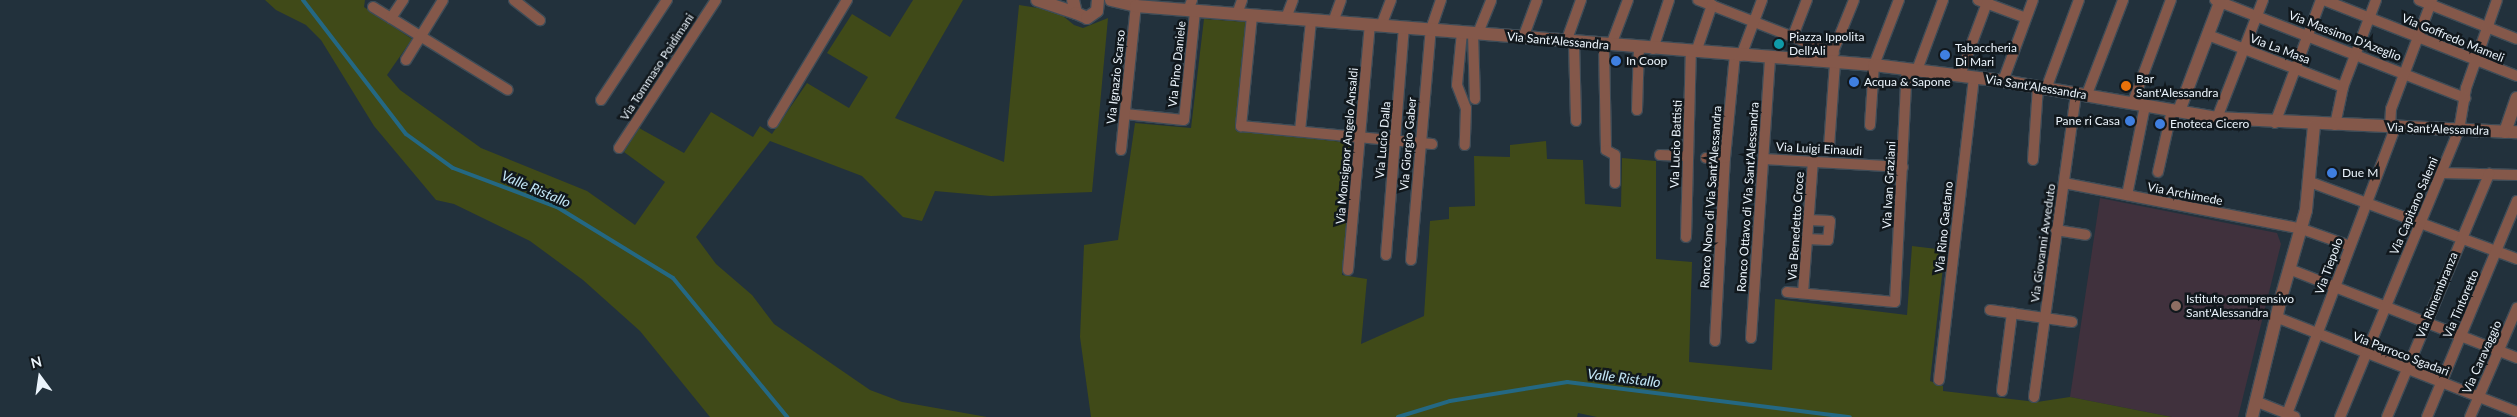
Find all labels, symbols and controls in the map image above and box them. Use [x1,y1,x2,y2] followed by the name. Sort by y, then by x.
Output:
[2287,8,2403,64] street label: Via Massimo D'Azeglio
[617,11,697,123] street label: Via Tommaso Poidimani
[2400,11,2506,65] street label: Via Goffredo Mameli
[1165,20,1189,108] street label: Via Pino Daniele
[1104,29,1128,125] street label: Via Ignazio Scarso
[1506,29,1610,53] street label: Via Sant'Alessandra
[1789,30,1864,58] place label: Piazza Ippolita Dell'Ali
[2248,31,2312,67] street label: Via La Masa
[1773,38,1785,50] marker: Piazza Ippolita Dell'Ali
[1955,41,2017,69] place label: Tabaccheria Di Mari
[1939,49,1951,61] marker: Tabaccheria Di Mari
[1626,54,1667,68] place label: In Coop
[1610,55,1622,67] marker: In Coop
[1333,67,1361,225] street label: Via Monsignor Angelo Ansaldi
[1984,72,2088,102] street label: Via Sant'Alessandra
[2136,72,2218,100] place label: Bar Sant'Alessandra
[1864,75,1951,89] place label: Acqua & Sapone
[1848,76,1860,88] marker: Acqua & Sapone
[2120,80,2132,92] marker: Bar Sant'Alessandra
[1397,97,1419,191] street label: Via Giorgio Gaber
[1667,100,1685,188] street label: Via Lucio Battisti
[1372,101,1394,179] street label: Via Lucio Dalla
[1734,101,1762,293] street label: Ronco Ottavo di Via Sant'Alessandra
[1697,105,1725,289] street label: Ronco Nono di Via Sant'Alessandra
[2055,114,2120,128] place label: Pane ri Casa
[2124,115,2136,127] marker: Pane ri Casa
[2170,117,2249,131] place label: Enoteca Cicero
[2154,118,2166,130] marker: Enoteca Cicero
[2387,120,2489,138] street label: Via Sant'Alessandra
[1776,140,1862,158] street label: Via Luigi Einaudi
[1880,141,1898,229] street label: Via Ivan Graziani
[2387,155,2441,257] street label: Via Capitano Salemi
[2342,166,2378,180] place label: Due M
[499,167,573,211] water label: Valle Ristallo
[2326,167,2338,179] marker: Due M
[1785,171,1807,281] street label: Via Benedetto Croce
[2146,180,2224,208] street label: Via Archimede
[1932,181,1956,273] street label: Via Rino Gaetano
[2027,182,2059,304] street label: Via Giovanni Avveduto
[2312,236,2346,296] street label: Via Tiepolo
[2413,250,2461,340] street label: Via Rimembranza
[2440,268,2482,340] street label: Via Tintoretto
[2186,292,2294,320] place label: Istituto comprensivo Sant'Alessandra
[2170,300,2182,312] marker: Istituto comprensivo Sant'Alessandra
[2459,318,2505,396] street label: Via Caravaggio
[2351,329,2451,379] street label: Via Parroco Sgadari
[15,352,65,402] north arrow
[29,352,44,372] text: N
[1586,365,1662,391] water label: Valle Ristallo

